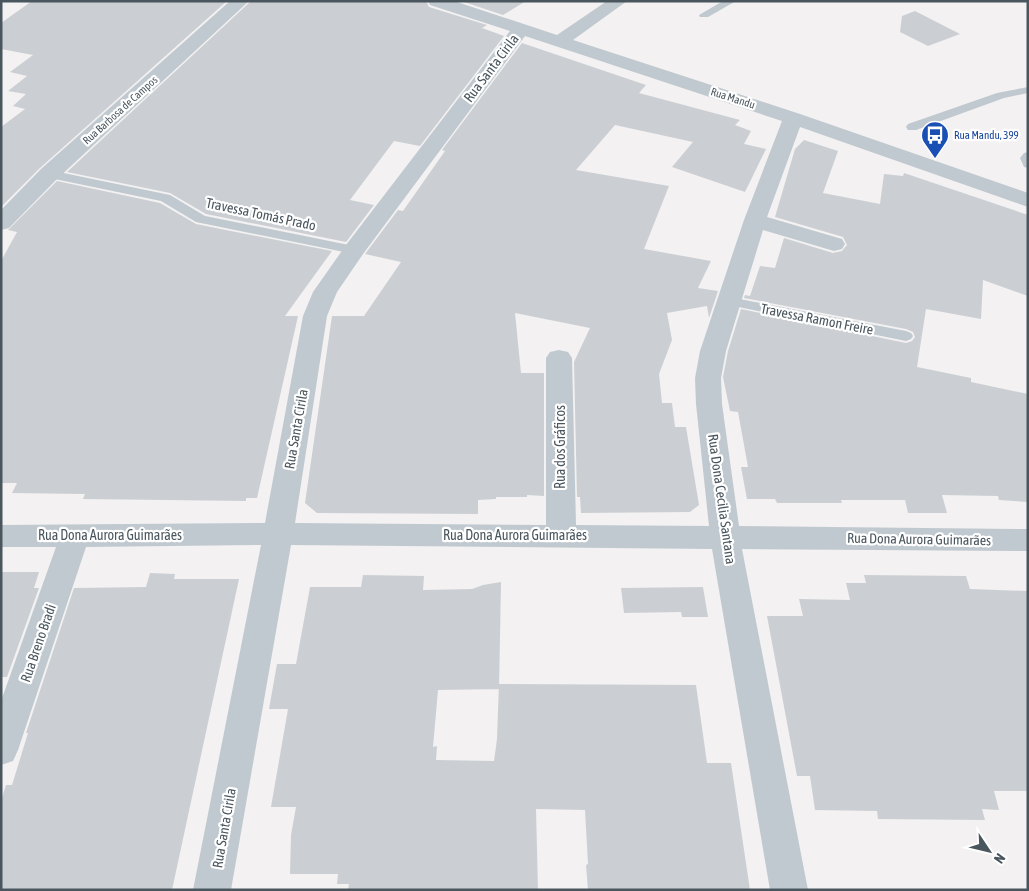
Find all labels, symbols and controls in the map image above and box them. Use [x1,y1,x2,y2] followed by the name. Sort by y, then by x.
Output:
[460,31,522,105] street label: Rua Santa Cirila
[80,73,160,147] street label: Rua Barbosa de Campos
[709,85,757,111] street label: Rua Mandu
[920,120,950,159] bus stop icon: Rua Mandu, 399
[954,129,1019,141] place label: Rua Mandu, 399
[205,195,317,233] street label: Travessa Tomás Prado
[759,300,875,338] street label: Travessa Ramon Freire
[281,388,311,470] street label: Rua Santa Cirila
[552,405,568,489] street label: Rua dos Gráficos
[705,433,739,565] street label: Rua Dona Cecilia Santana
[38,527,182,543] street label: Rua Dona Aurora Guimarães
[443,527,587,543] street label: Rua Dona Aurora Guimarães
[847,530,991,548] street label: Rua Dona Aurora Guimarães
[17,602,59,684] street label: Rua Breno Bradi
[209,787,239,869] street label: Rua Santa Cirila
[964,826,1014,876] north arrow
[991,850,1009,866] text: N

